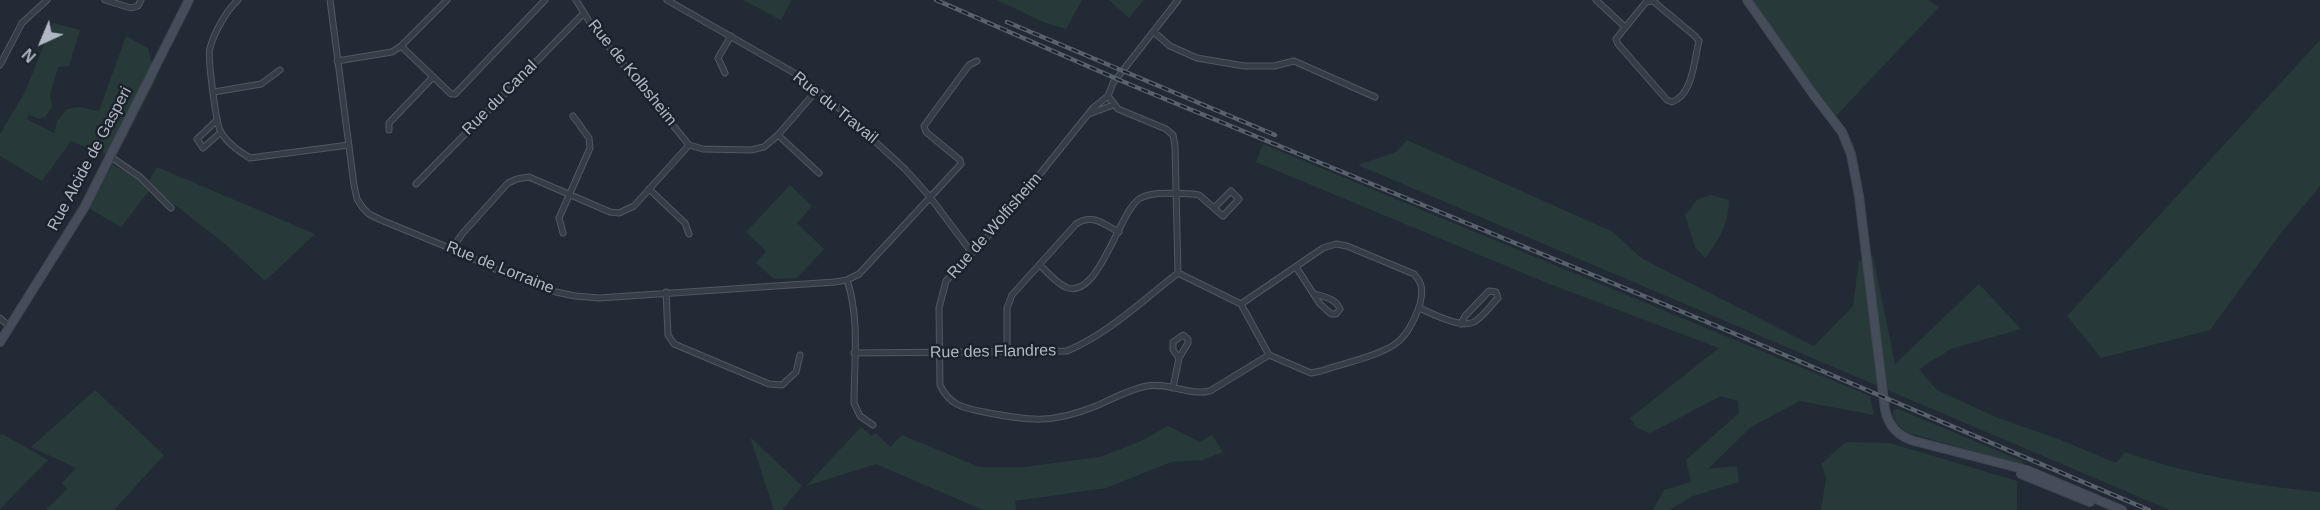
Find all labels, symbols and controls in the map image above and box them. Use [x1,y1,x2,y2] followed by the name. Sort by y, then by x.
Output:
[12,12,72,72] north arrow
[583,16,681,130] street label: Rue de Kolbsheim
[19,45,39,65] text: N
[459,57,541,139] street label: Rue du Canal
[789,68,881,148] street label: Rue du Travail
[44,84,136,234] street label: Rue Alcide de Gasperi
[944,169,1046,283] street label: Rue de Wolfisheim
[443,238,557,298] street label: Rue de Lorraine
[930,341,1056,363] street label: Rue des Flandres

